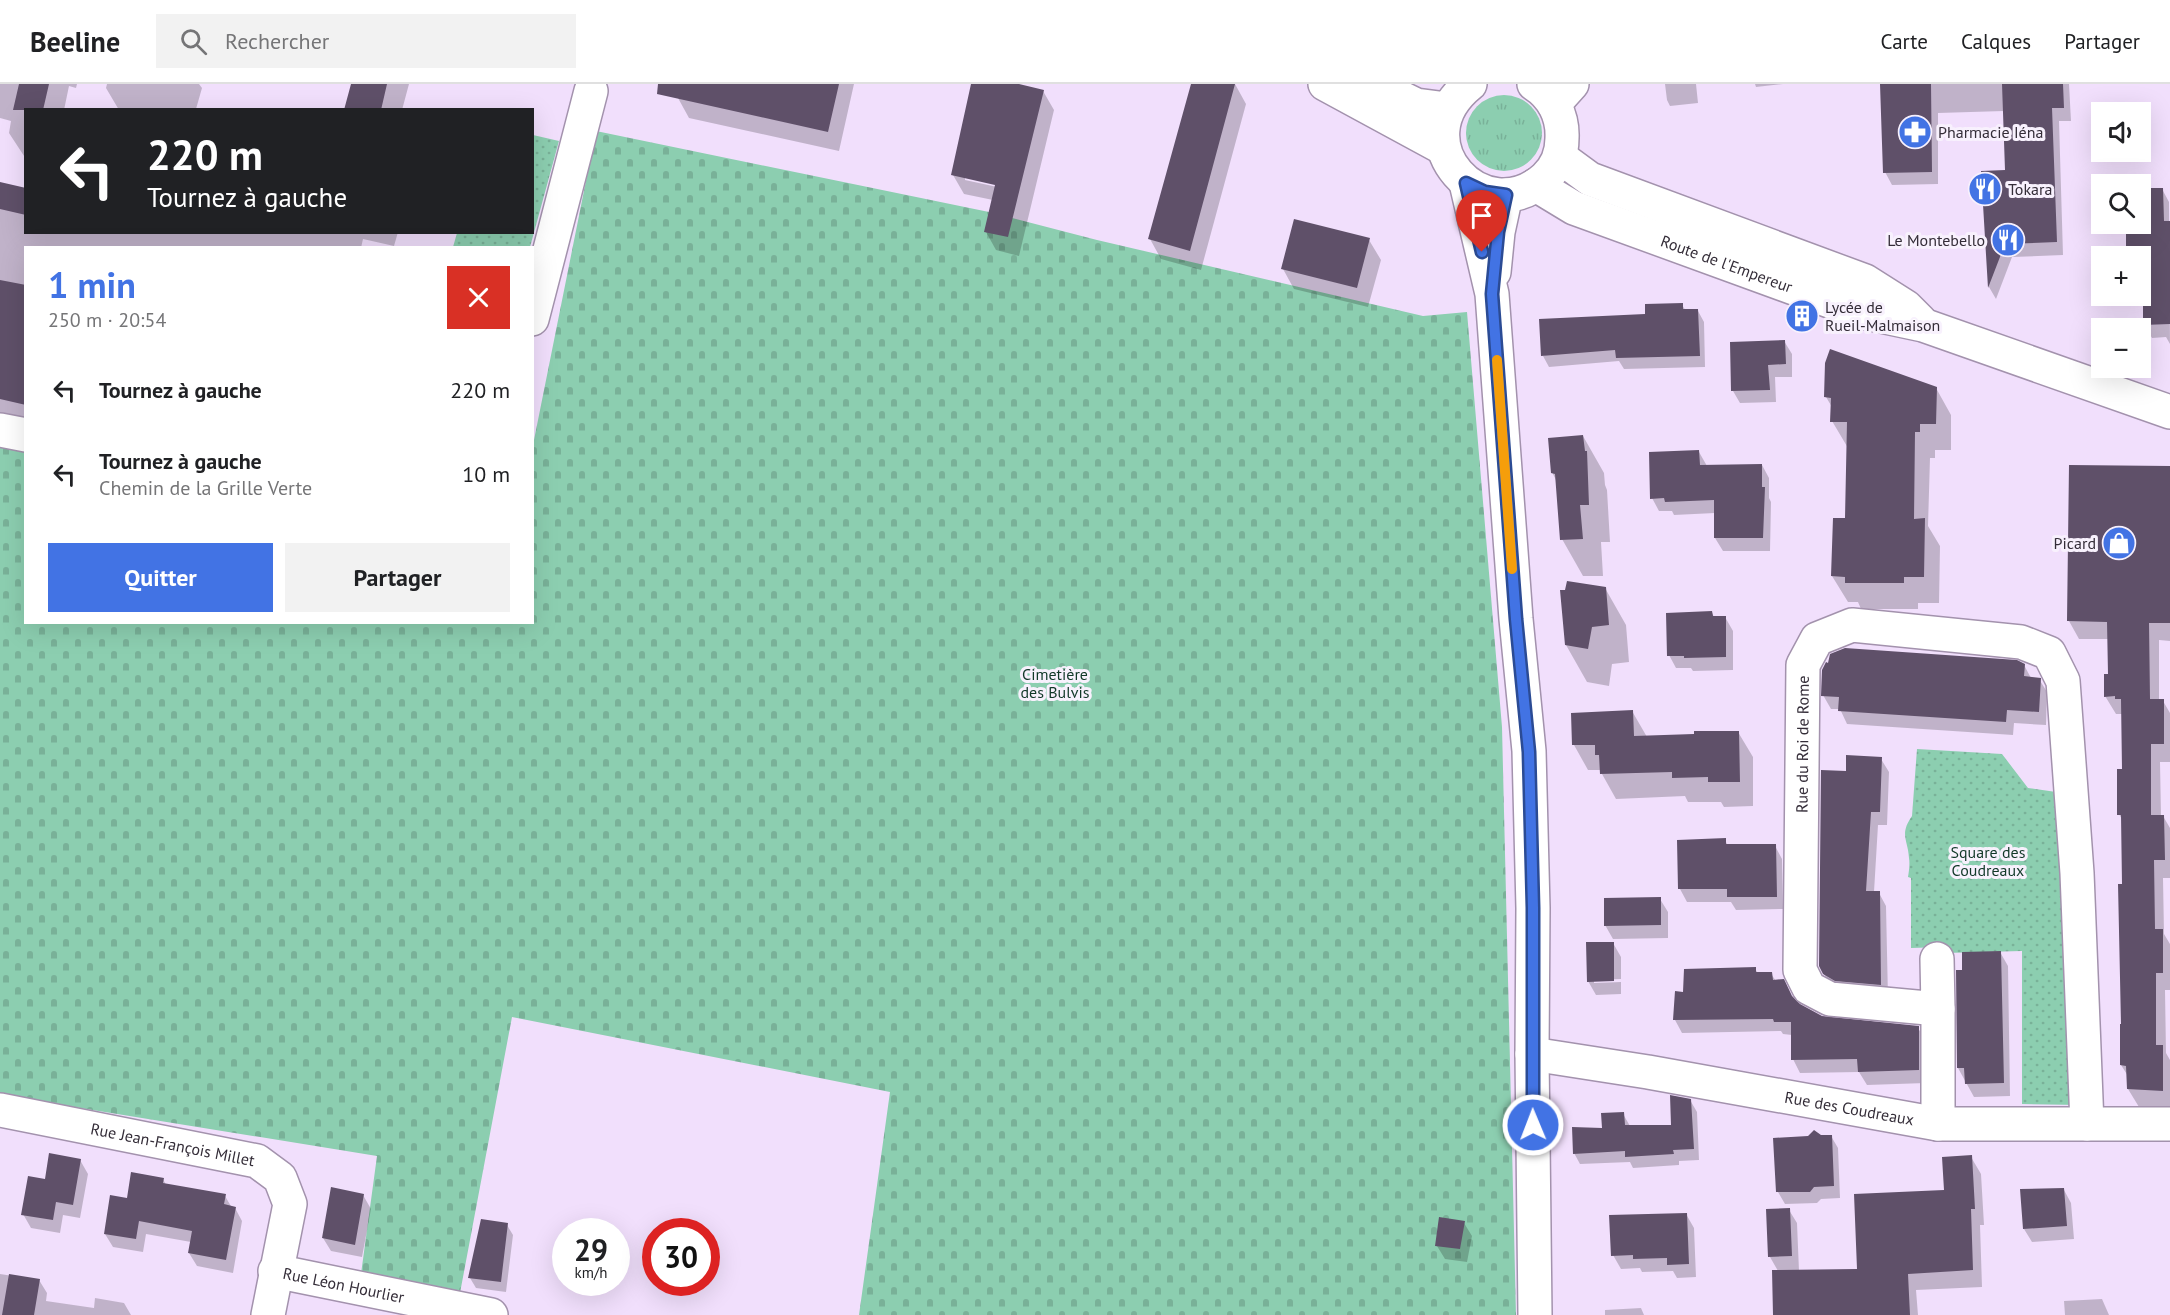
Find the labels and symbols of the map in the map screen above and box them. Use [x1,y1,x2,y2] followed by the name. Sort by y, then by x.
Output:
[1897,114,1933,150] pharmacy icon: Pharmacie Iéna
[1938,122,2043,142] place label: Pharmacie Iéna
[1967,171,2003,207] restaurant icon: Tokara
[2008,179,2052,199] place label: Tokara
[1456,190,1507,252] pin
[1990,222,2026,258] restaurant icon: Le Montebello
[1658,230,1796,297] street label: Route de l'Empereur
[1887,230,1985,250] place label: Le Montebello
[1825,297,1940,335] place label: Lycée de Rueil-Malmaison
[1784,298,1820,334] building icon: Lycée de Rueil-Malmaison
[2101,525,2137,561] shop icon: Picard
[2054,533,2096,553] place label: Picard
[1020,664,1090,702] park label: Cimetière des Bulvis
[1792,676,1813,813] street label: Rue du Roi de Rome
[1951,842,2026,880] park label: Square des Coudreaux
[1783,1087,1916,1130] street label: Rue des Coudreaux
[1501,1093,1565,1157] position arrow
[89,1118,257,1170] street label: Rue Jean-François Millet
[642,1218,720,1296] speed limit sign: 30
[281,1263,407,1307] street label: Rue Léon Hourlier

